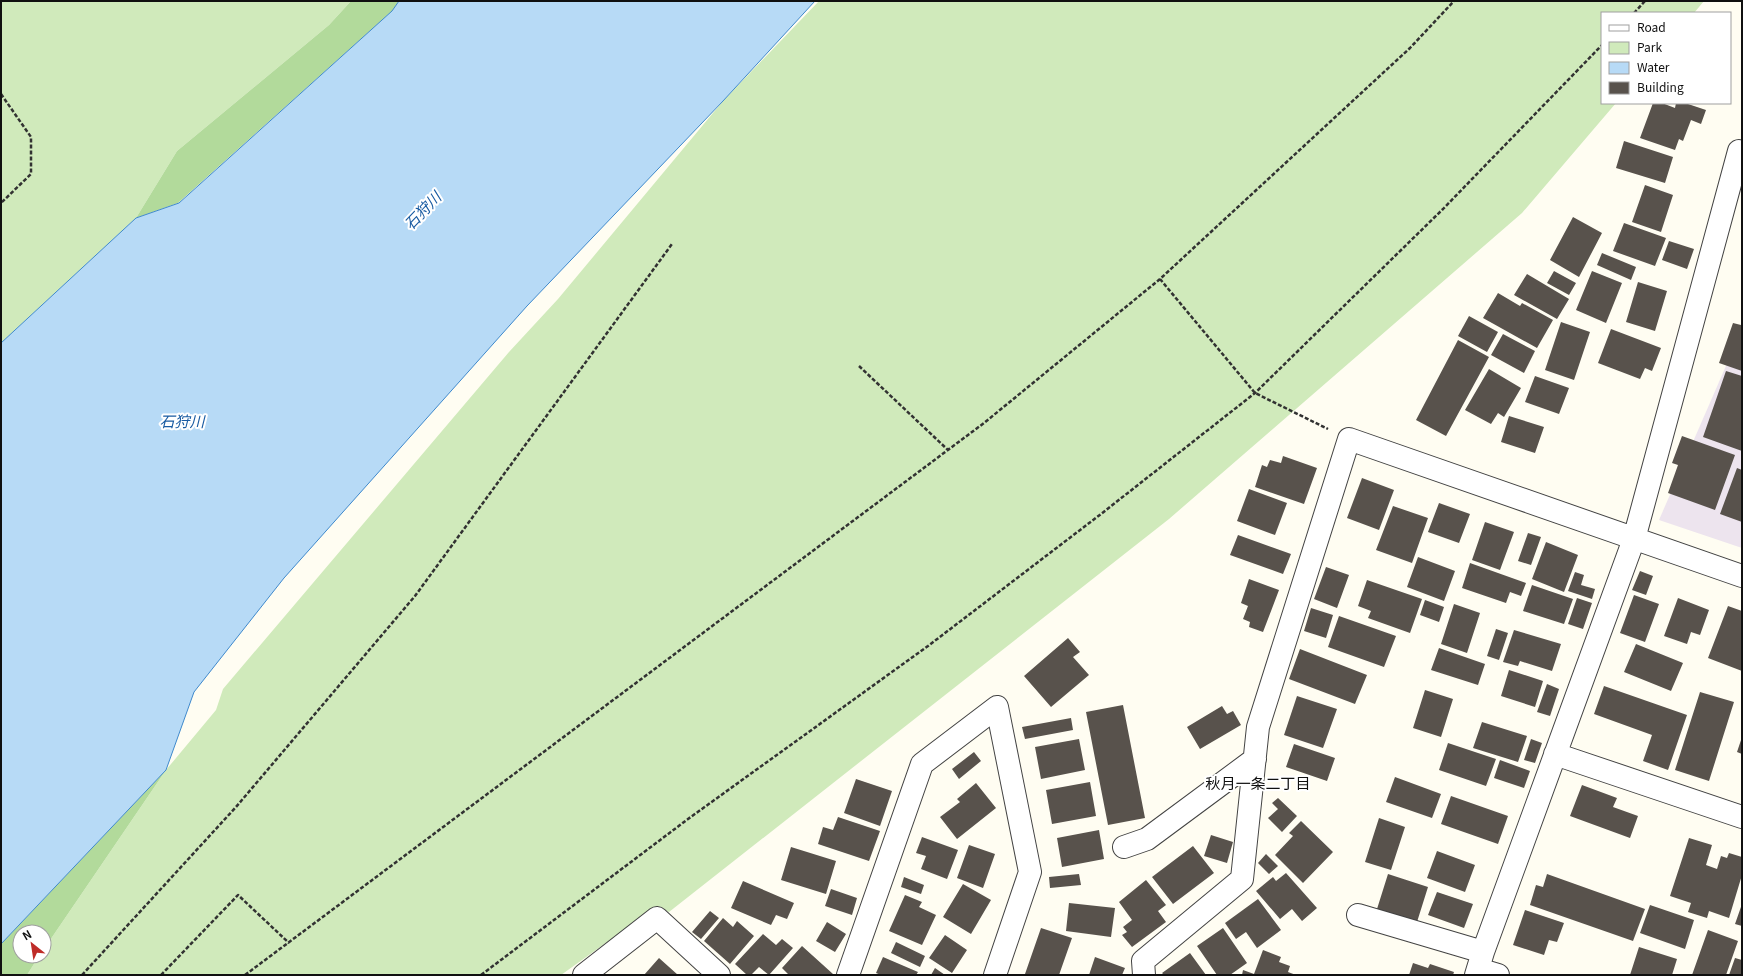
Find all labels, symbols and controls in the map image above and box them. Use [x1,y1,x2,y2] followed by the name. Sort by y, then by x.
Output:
[1601,12,1731,104] legend
[1637,18,1666,35] text: Road
[1637,38,1662,55] text: Park
[1637,58,1670,75] text: Water
[1637,78,1684,95] text: Building
[399,185,446,233] water label: 石狩川
[159,410,206,431] water label: 石狩川
[1205,772,1311,793] district label: 秋月一条二丁目
[12,924,52,964] north arrow
[19,925,34,943] text: N

